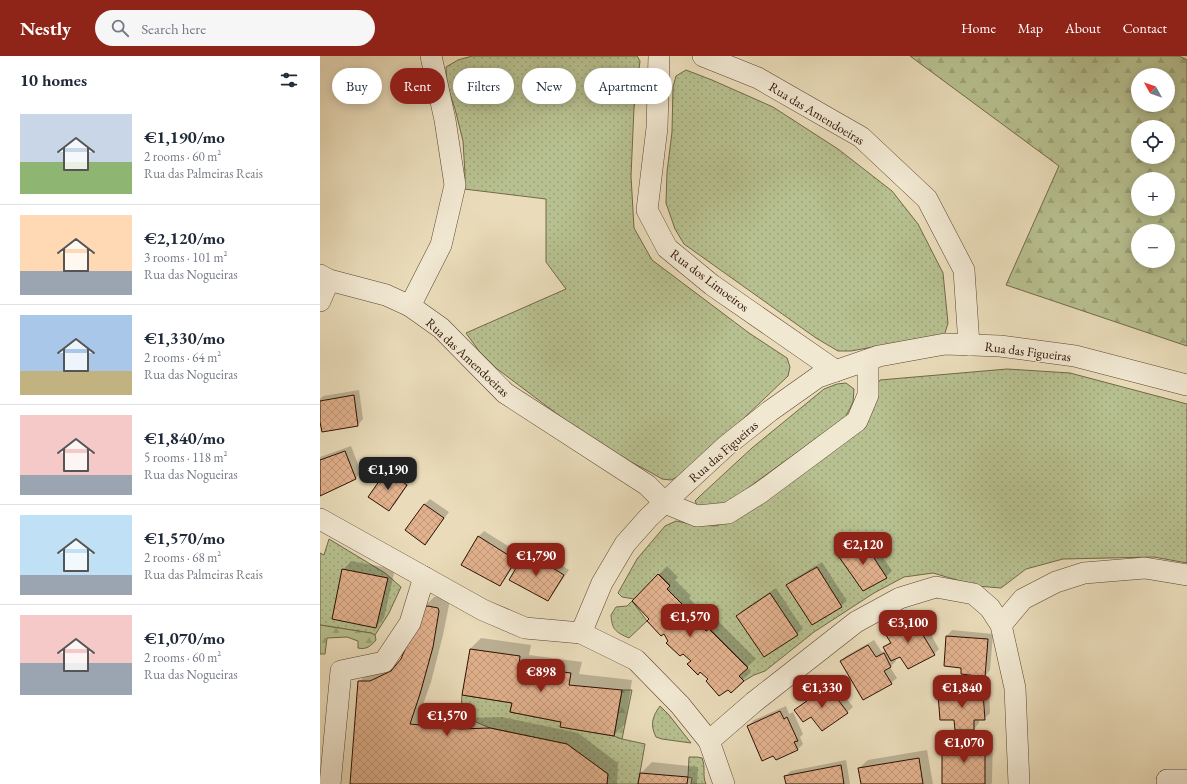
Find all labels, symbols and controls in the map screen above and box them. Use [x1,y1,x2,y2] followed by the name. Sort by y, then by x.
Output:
[95,10,375,46] search box
[20,16,71,41] text: Nestly
[109,17,131,39] icon: search
[141,19,206,38] text: Search here
[961,19,996,37] text: Home
[1018,19,1043,37] text: Map
[1065,19,1101,37] text: About
[1123,19,1167,37] text: Contact
[332,68,382,104] chip: Buy
[390,68,445,104] chip: Rent
[453,68,514,104] chip: Filters
[522,68,576,104] chip: New
[584,68,672,104] chip: Apartment
[1131,68,1175,112] north arrow
[1131,68,1175,268] map controls
[20,69,87,91] text: 10 homes
[278,69,300,91] icon: filters
[766,78,868,149] street label: Rua das Amendoeiras
[1131,120,1175,164] button: locate
[144,126,225,148] text: €1,190/mo
[52,130,100,178] icon: home
[144,148,221,165] text: 2 rooms · 60 m²
[144,165,263,182] text: Rua das Palmeiras Reais
[1131,172,1175,216] button: +
[1131,224,1175,268] button: −
[144,227,225,249] text: €2,120/mo
[52,231,100,279] icon: home
[667,245,752,316] street label: Rua dos Limoeiros
[144,249,228,266] text: 3 rooms · 101 m²
[144,266,238,283] text: Rua das Nogueiras
[422,314,513,401] street label: Rua das Amendoeiras
[144,327,225,349] text: €1,330/mo
[52,331,100,379] icon: home
[984,338,1072,365] street label: Rua das Figueiras
[144,349,221,366] text: 2 rooms · 64 m²
[144,366,238,383] text: Rua das Nogueiras
[685,416,762,486] street label: Rua das Figueiras
[144,427,225,449] text: €1,840/mo
[52,431,100,479] icon: home
[144,449,228,466] text: 5 rooms · 118 m²
[355,457,421,491] pin: €1,190
[368,461,408,478] text: €1,190
[144,466,238,483] text: Rua das Nogueiras
[144,527,225,549] text: €1,570/mo
[52,531,100,579] icon: home
[830,532,896,566] pin: €2,120
[843,536,883,553] text: €2,120
[503,543,569,577] pin: €1,790
[516,547,556,564] text: €1,790
[144,549,221,566] text: 2 rooms · 68 m²
[144,566,263,583] text: Rua das Palmeiras Reais
[657,604,723,638] pin: €1,570
[670,608,710,625] text: €1,570
[875,610,941,644] pin: €3,100
[888,614,928,631] text: €3,100
[144,627,225,649] text: €1,070/mo
[52,631,100,679] icon: home
[144,649,221,666] text: 2 rooms · 60 m²
[517,659,565,693] pin: €898
[526,663,556,680] text: €898
[144,666,238,683] text: Rua das Nogueiras
[789,675,855,709] pin: €1,330
[929,675,995,709] pin: €1,840
[802,679,842,696] text: €1,330
[942,679,982,696] text: €1,840
[414,703,480,737] pin: €1,570
[427,707,467,724] text: €1,570
[931,730,997,764] pin: €1,070
[944,734,984,751] text: €1,070

